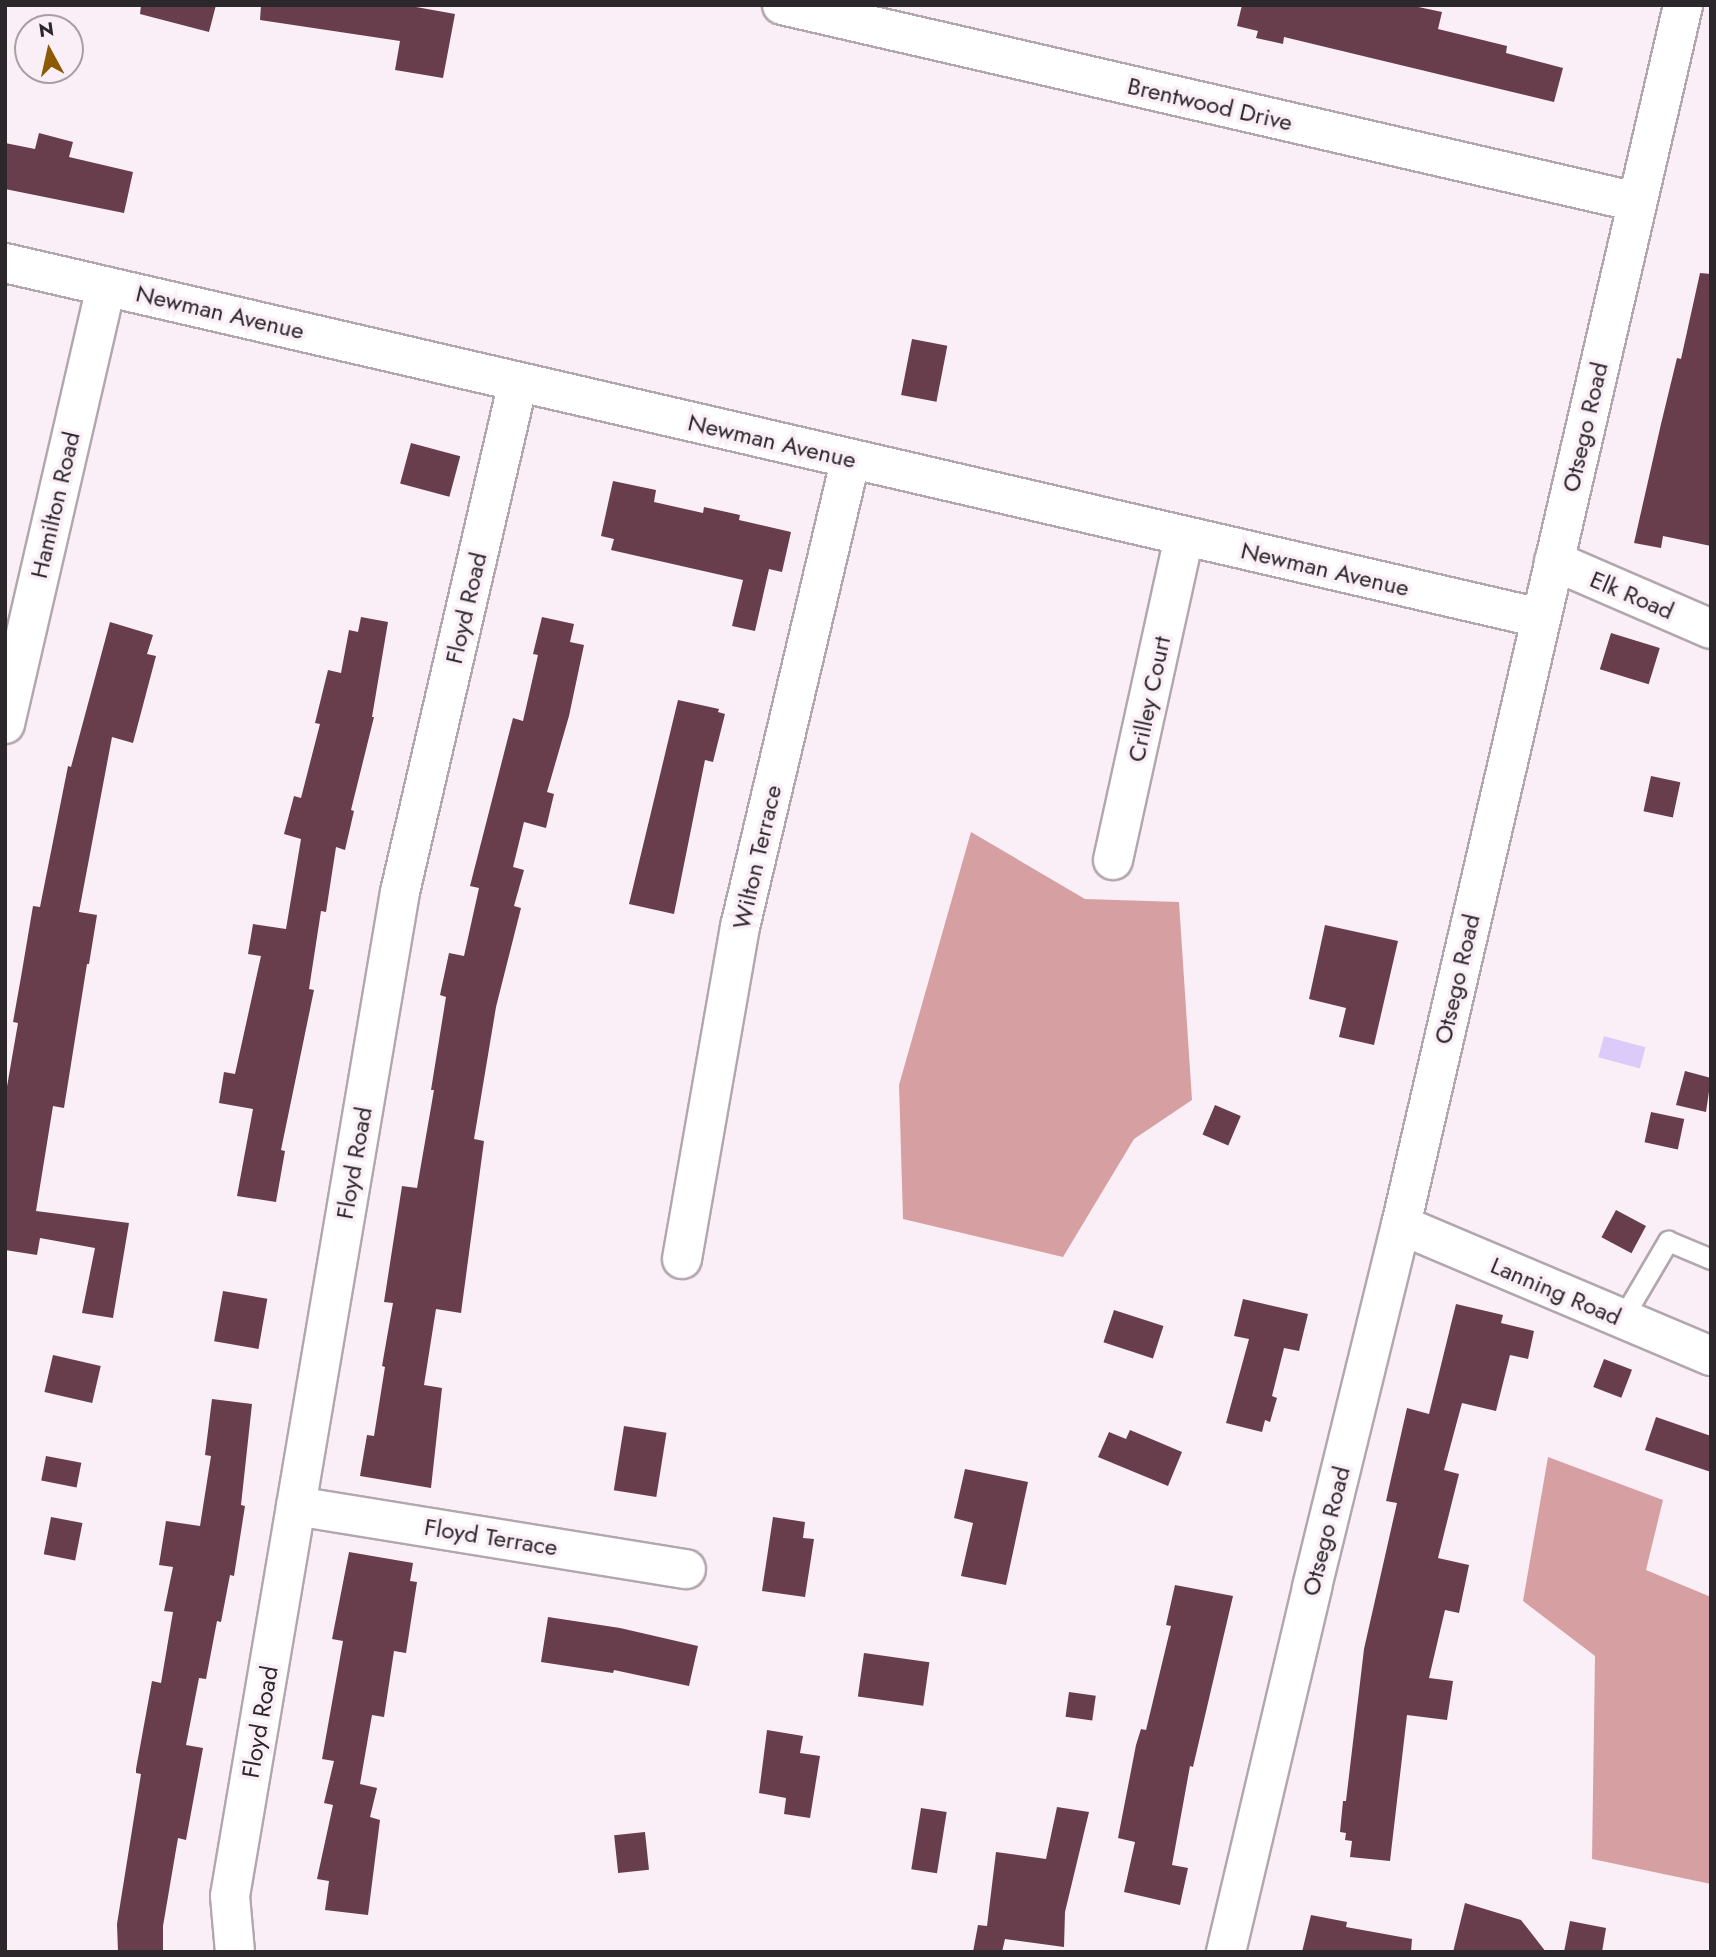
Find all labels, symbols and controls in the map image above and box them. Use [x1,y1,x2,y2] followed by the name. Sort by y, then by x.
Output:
[14,14,84,84] north arrow
[37,15,56,44] text: N
[1125,71,1295,137] street label: Brentwood Drive
[133,279,307,345] street label: Newman Avenue
[1556,359,1614,495] street label: Otsego Road
[685,408,859,474] street label: Newman Avenue
[24,429,86,581] street label: Hamilton Road
[1238,536,1412,602] street label: Newman Avenue
[439,549,493,667] street label: Floyd Road
[1586,565,1678,625] street label: Elk Road
[1122,633,1176,765] street label: Crilley Court
[726,782,788,932] street label: Wilton Terrace
[1428,911,1486,1047] street label: Otsego Road
[330,1105,378,1221] street label: Floyd Road
[1486,1251,1626,1331] street label: Lanning Road
[1296,1463,1356,1599] street label: Otsego Road
[422,1512,560,1562] street label: Floyd Terrace
[236,1664,284,1780] street label: Floyd Road

